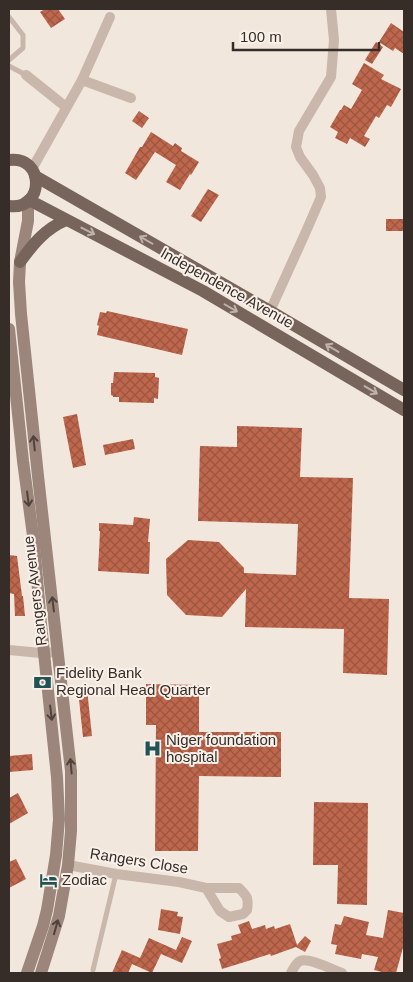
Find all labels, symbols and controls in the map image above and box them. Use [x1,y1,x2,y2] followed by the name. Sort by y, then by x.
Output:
[233,20,379,52] scale bar
[240,28,282,45] text: 100 m
[80,227,95,236] one-way arrow
[140,234,154,244] one-way arrow
[158,244,297,331] street label: Independence Avenue
[224,303,238,313] one-way arrow
[326,342,340,352] one-way arrow
[364,386,378,396] one-way arrow
[29,435,39,451] one-way arrow
[23,491,33,507] one-way arrow
[19,535,50,647] street label: Rangers Avenue
[48,597,58,613] one-way arrow
[56,664,210,698] place label: Fidelity Bank Regional Head Quarter
[32,672,52,692] bank icon: Fidelity Bank Regional Head Quarter
[46,705,56,721] one-way arrow
[166,731,276,765] place label: Niger foundation hospital
[142,739,162,759] hospital icon: Niger foundation hospital
[66,758,75,774] one-way arrow
[89,844,189,877] street label: Rangers Close
[38,870,58,890] hotel icon: Zodiac
[62,871,108,888] place label: Zodiac
[51,919,61,935] one-way arrow

